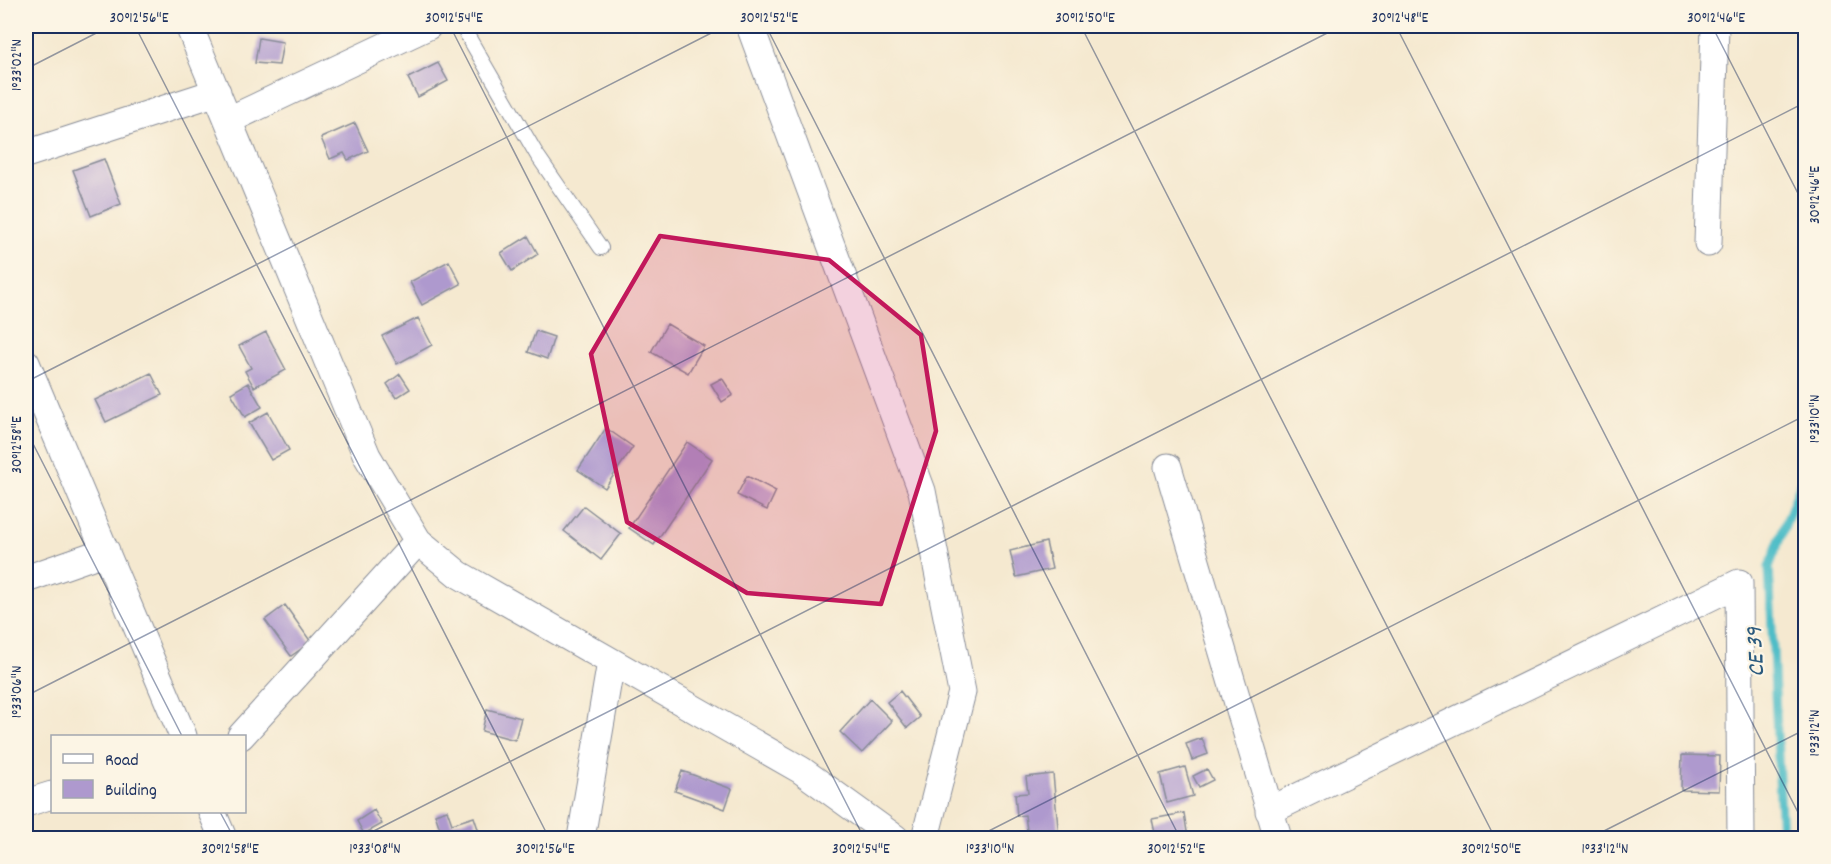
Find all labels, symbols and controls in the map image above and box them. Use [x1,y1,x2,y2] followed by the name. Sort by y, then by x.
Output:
[110,8,169,30] text: 30°12'56"E
[425,8,483,30] text: 30°12'54"E
[740,8,798,30] text: 30°12'52"E
[1055,8,1115,30] text: 30°12'50"E
[1372,8,1429,30] text: 30°12'48"E
[1687,8,1745,30] text: 30°12'46"E
[7,39,29,91] text: 1°33'02"N
[1805,166,1827,224] text: 30°12'46"E
[1805,395,1827,443] text: 1°33'10"N
[7,416,29,474] text: 30°12'58"E
[1739,625,1775,678] water label: CE 39
[7,666,29,718] text: 1°33'06"N
[1805,710,1827,756] text: 1°33'12"N
[51,735,246,813] legend
[105,749,139,774] text: Road
[105,779,157,804] text: Building
[201,839,259,861] text: 30°12'58"E
[349,839,401,861] text: 1°33'08"N
[516,839,575,861] text: 30°12'56"E
[832,839,890,861] text: 30°12'54"E
[966,839,1014,861] text: 1°33'10"N
[1147,839,1205,861] text: 30°12'52"E
[1461,839,1521,861] text: 30°12'50"E
[1582,839,1628,861] text: 1°33'12"N

